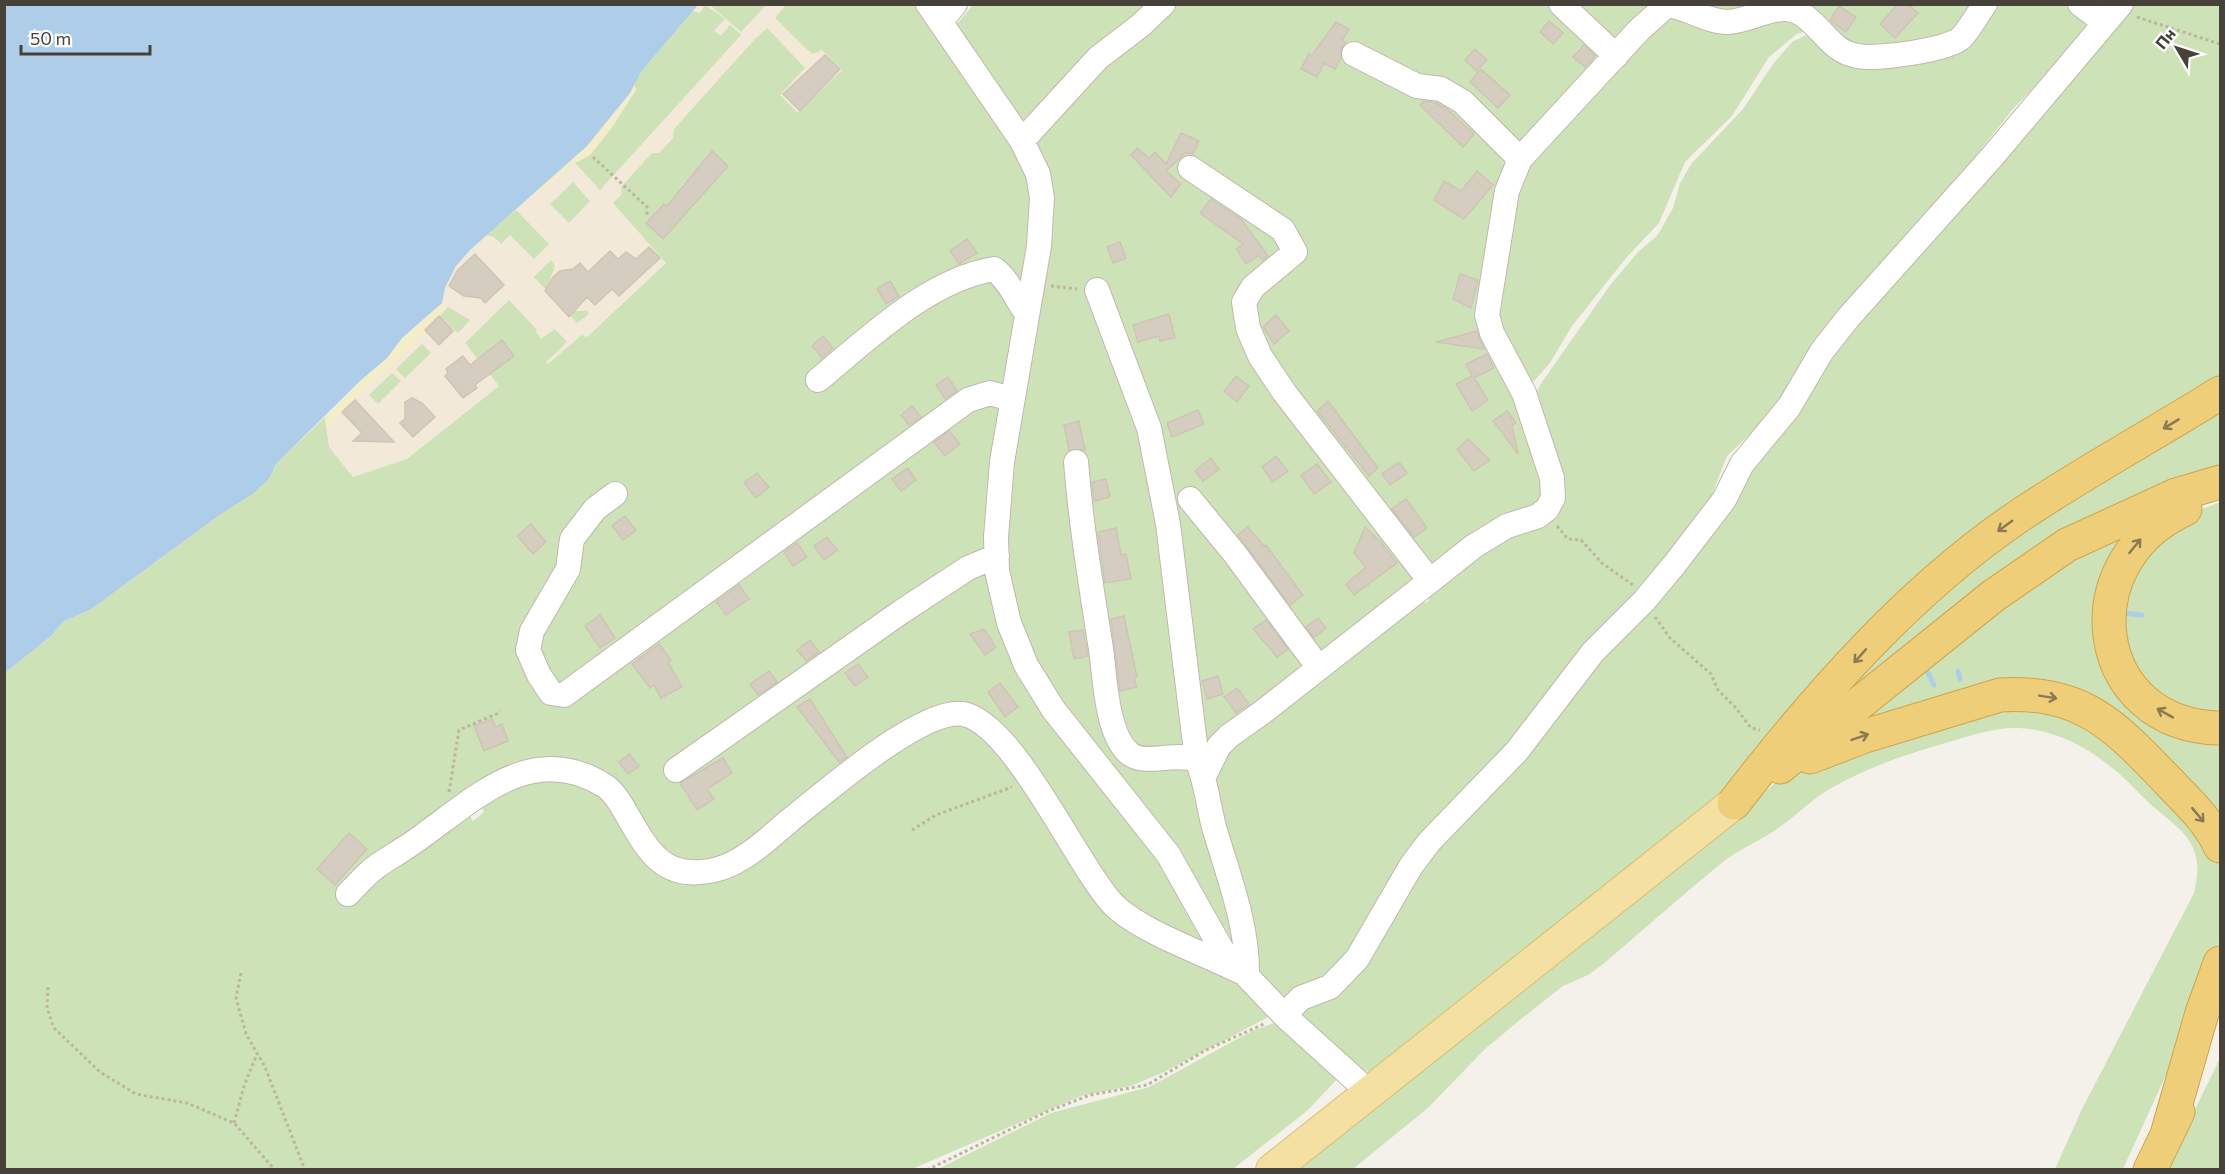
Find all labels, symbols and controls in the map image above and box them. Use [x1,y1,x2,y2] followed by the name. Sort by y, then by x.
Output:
[21,18,150,56] scale bar
[2147,18,2207,78] north arrow
[2151,24,2179,52] text: Пн
[30,27,71,49] text: 50 m
[2163,418,2180,430] one-way arrow
[1997,520,2013,532] one-way arrow
[2129,538,2142,554] one-way arrow
[1853,648,1867,663] one-way arrow
[2038,691,2058,702] one-way arrow
[2157,706,2174,718] one-way arrow
[1850,731,1869,742] one-way arrow
[2192,806,2205,822] one-way arrow

